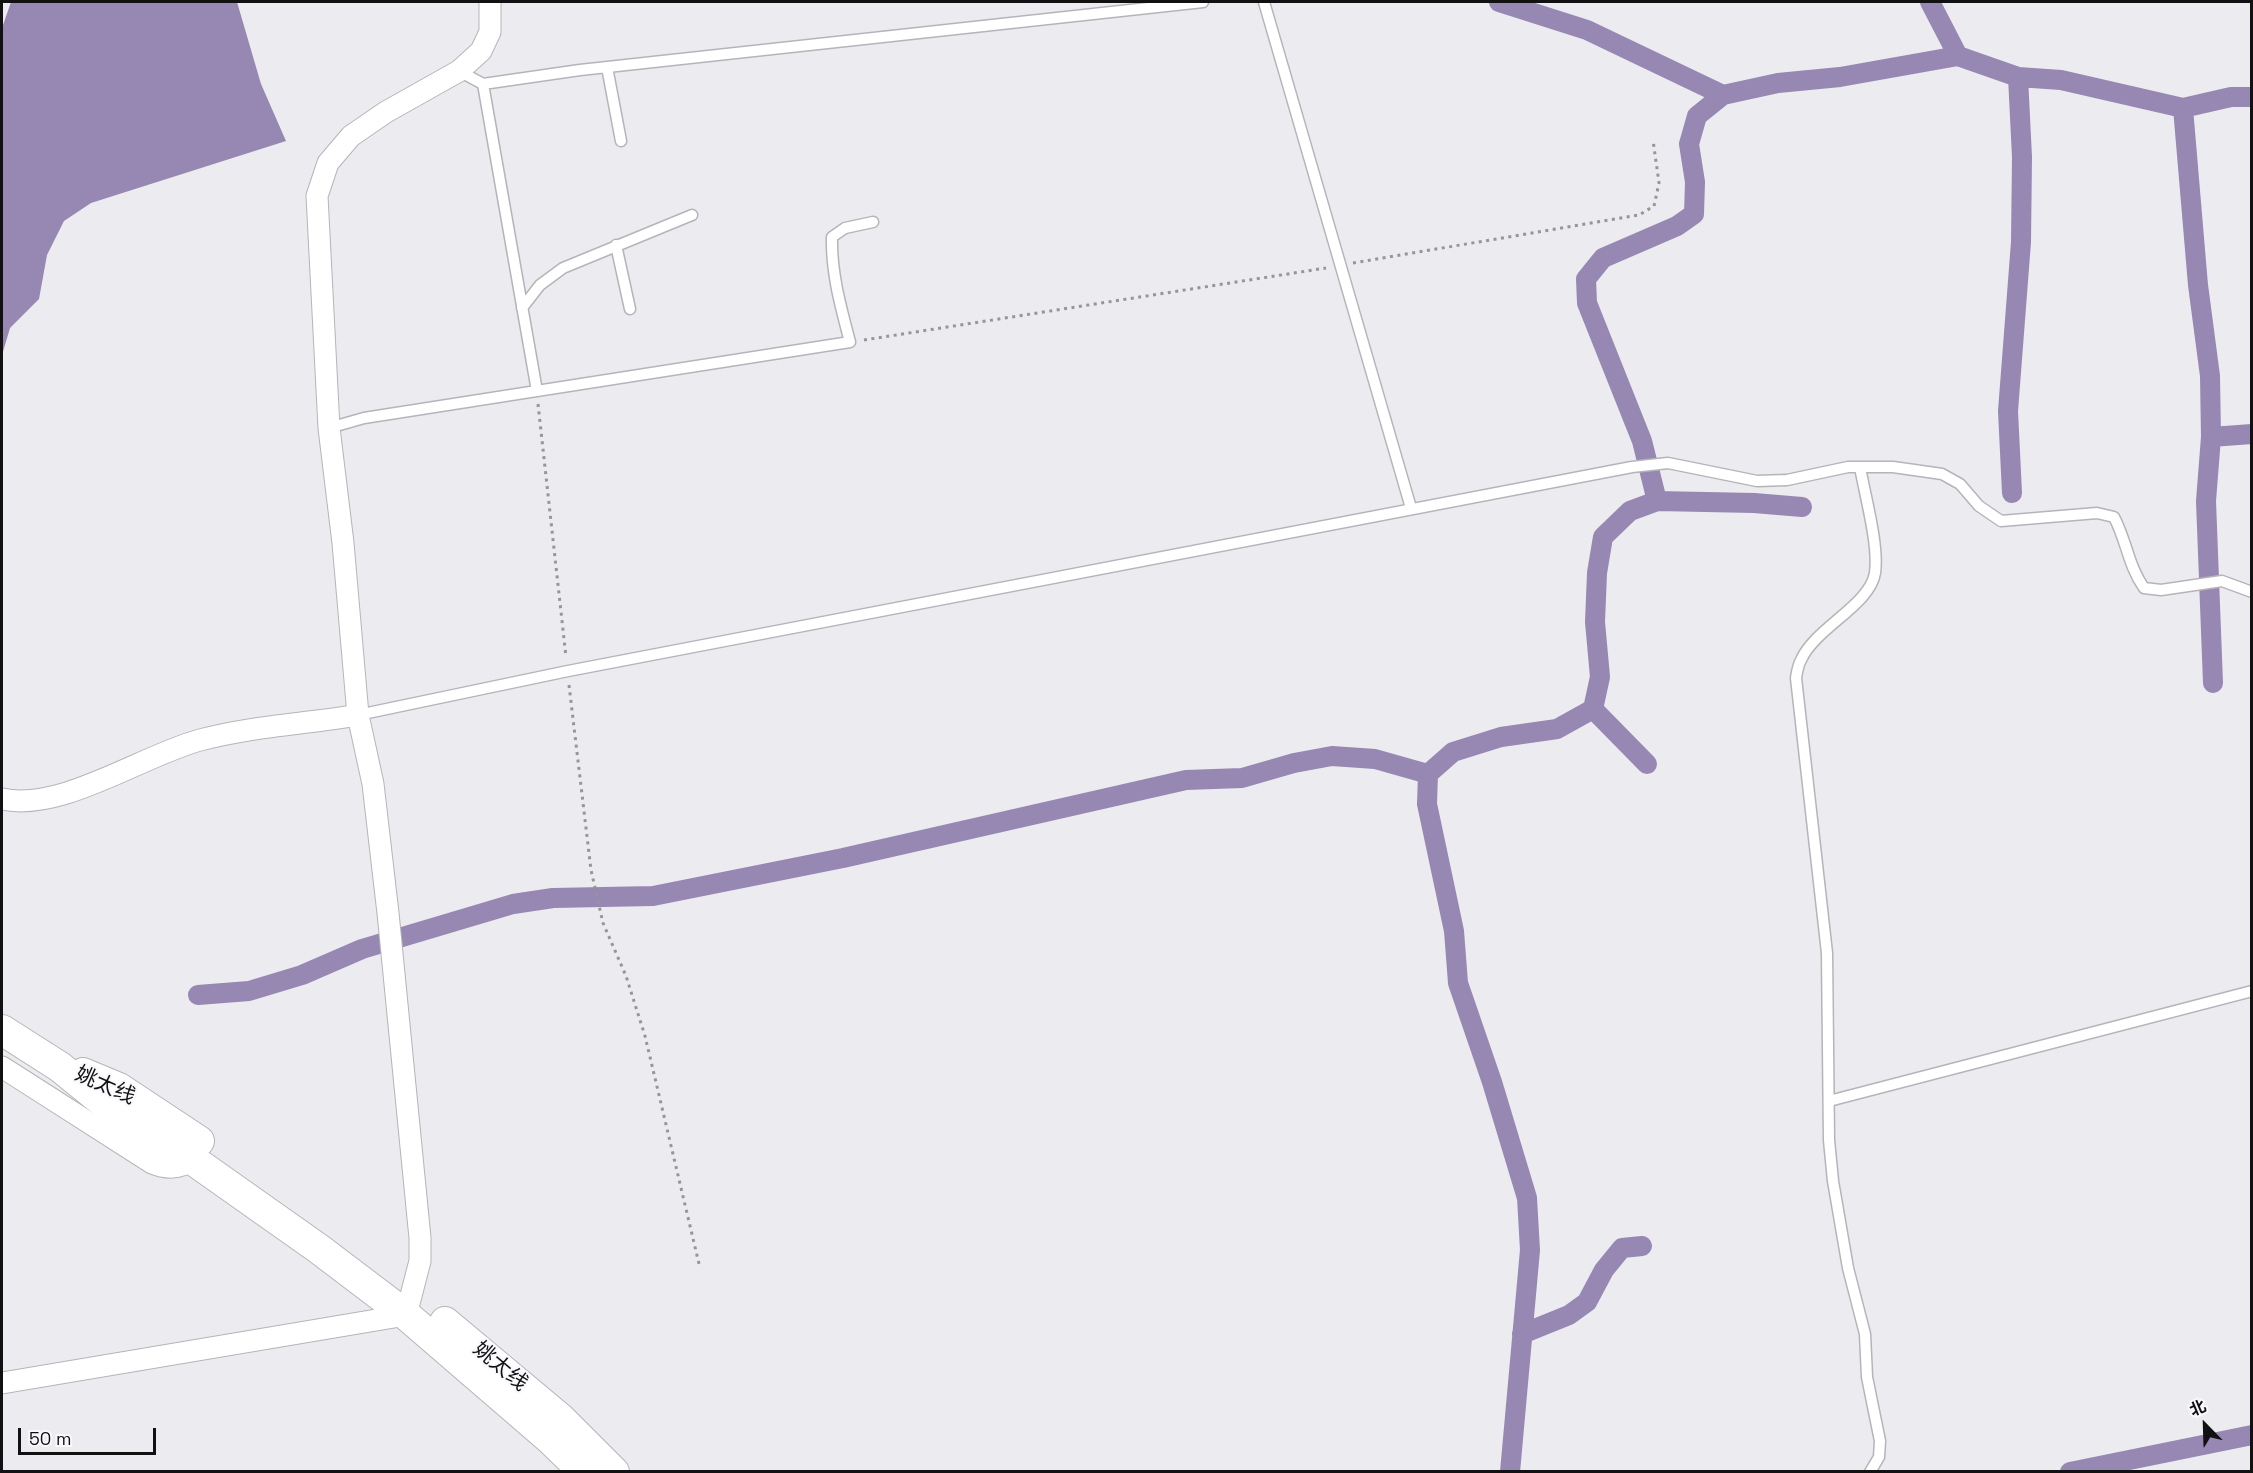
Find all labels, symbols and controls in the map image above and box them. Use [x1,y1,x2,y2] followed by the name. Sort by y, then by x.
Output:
[71,1062,139,1110] street label: 姚太线
[468,1337,532,1397] street label: 姚太线
[2175,1395,2235,1455] north arrow
[2186,1395,2209,1421] text: 北
[21,1416,159,1454] scale bar
[29,1427,71,1450] text: 50 m

